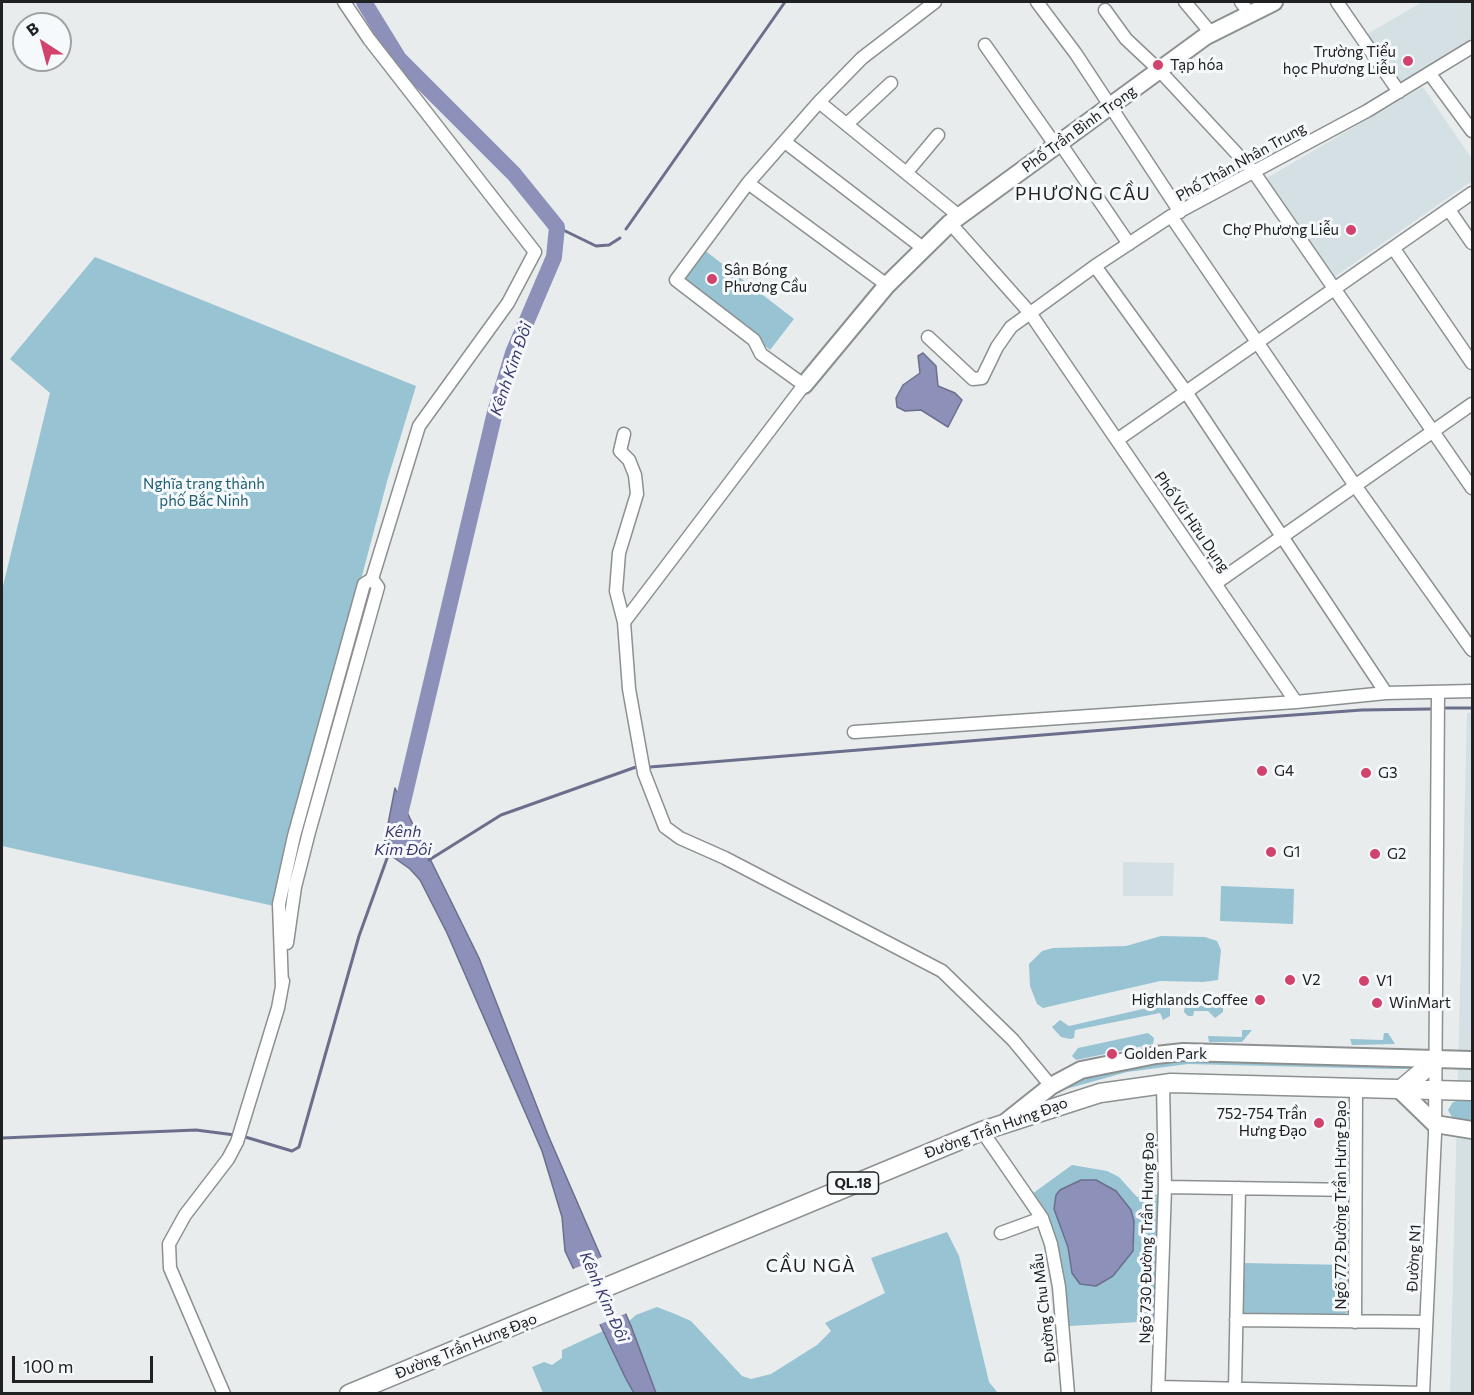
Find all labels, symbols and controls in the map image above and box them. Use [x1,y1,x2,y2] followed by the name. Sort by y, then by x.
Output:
[12,12,72,72] north arrow
[22,18,42,39] text: B
[1283,43,1396,78] place label: Trường Tiểu học Phương Liễu
[1401,54,1415,68] marker: Trường Tiểu học Phương Liễu
[1170,56,1223,74] place label: Tạp hóa
[1151,58,1165,72] marker: Tạp hóa
[1018,82,1140,176] street label: Phố Trần Bình Trọng
[1173,119,1309,205] street label: Phố Thân Nhân Trung
[1015,183,1151,205] district label: PHƯƠNG CẦU
[1222,221,1339,239] place label: Chợ Phương Liễu
[1344,223,1358,237] marker: Chợ Phương Liễu
[724,261,807,296] place label: Sân Bóng Phương Cầu
[705,272,719,286] marker: Sân Bóng Phương Cầu
[486,320,536,418] water label: Kênh Kim Đôi
[1151,468,1233,576] street label: Phố Vũ Hữu Dụng
[143,475,265,510] park label: Nghĩa trang thành phố Bắc Ninh
[1274,762,1294,780] place label: G4
[1255,764,1269,778] marker: G4
[1378,764,1398,782] place label: G3
[1359,766,1373,780] marker: G3
[374,822,432,860] water label: Kênh Kim Đôi
[1283,843,1300,861] place label: G1
[1264,845,1278,859] marker: G1
[1387,845,1406,863] place label: G2
[1368,847,1382,861] marker: G2
[1302,971,1321,989] place label: V2
[1376,972,1393,990] place label: V1
[1283,973,1297,987] marker: V2
[1357,974,1371,988] marker: V1
[1131,991,1248,1009] place label: Highlands Coffee
[1253,993,1267,1007] marker: Highlands Coffee
[1389,994,1451,1012] place label: WinMart
[1370,996,1384,1010] marker: WinMart
[1124,1045,1207,1063] place label: Golden Park
[1105,1047,1119,1061] marker: Golden Park
[922,1094,1070,1162] street label: Đường Trần Hưng Đạo
[1332,1100,1350,1310] street label: Ngõ 772 Đường Trần Hưng Đạo
[1217,1105,1307,1140] place label: 752-754 Trần Hưng Đạo
[1312,1116,1326,1130] marker: 752-754 Trần Hưng Đạo
[1136,1132,1158,1344] street label: Ngõ 730 Đường Trần Hưng Đạo
[828,1172,878,1194] road number: QL.18
[1403,1224,1425,1292] street label: Đường N1
[575,1249,633,1345] water label: Kênh Kim Đôi
[1028,1252,1060,1364] street label: Đường Chu Mẫu
[766,1255,856,1277] district label: CẦU NGÀ
[393,1309,539,1383] street label: Đường Trần Hưng Đạo
[15,1344,156,1382] scale bar
[23,1355,73,1377] text: 100 m

